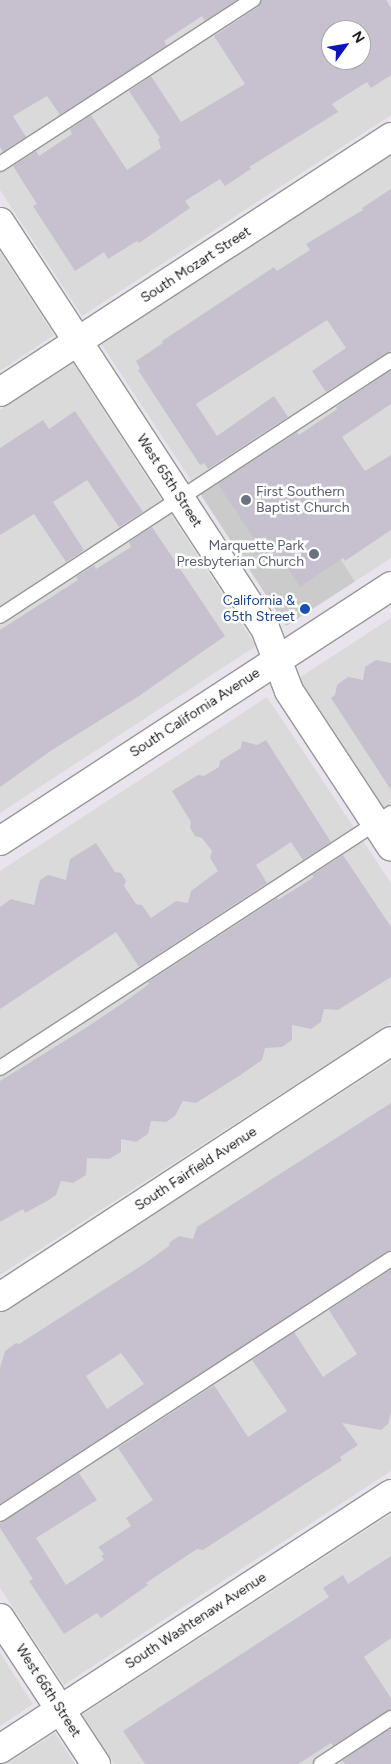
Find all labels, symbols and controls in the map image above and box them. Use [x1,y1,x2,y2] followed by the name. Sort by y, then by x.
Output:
[321,20,371,70] north arrow
[348,28,368,46] text: N
[138,223,254,307] street label: South Mozart Street
[133,431,205,531] street label: West 65th Street
[256,484,350,516] place label: First Southern Baptist Church
[240,494,252,506] marker: First Southern Baptist Church
[177,538,304,570] place label: Marquette Park Presbyterian Church
[308,548,320,560] marker: Marquette Park Presbyterian Church
[223,593,295,626] place label: California & 65th Street
[299,603,311,615] marker: California & 65th Street
[127,665,263,761] street label: South California Avenue
[132,1123,260,1215] street label: South Fairfield Avenue
[122,1569,270,1673] street label: South Washtenaw Avenue
[12,1641,84,1741] street label: West 66th Street

